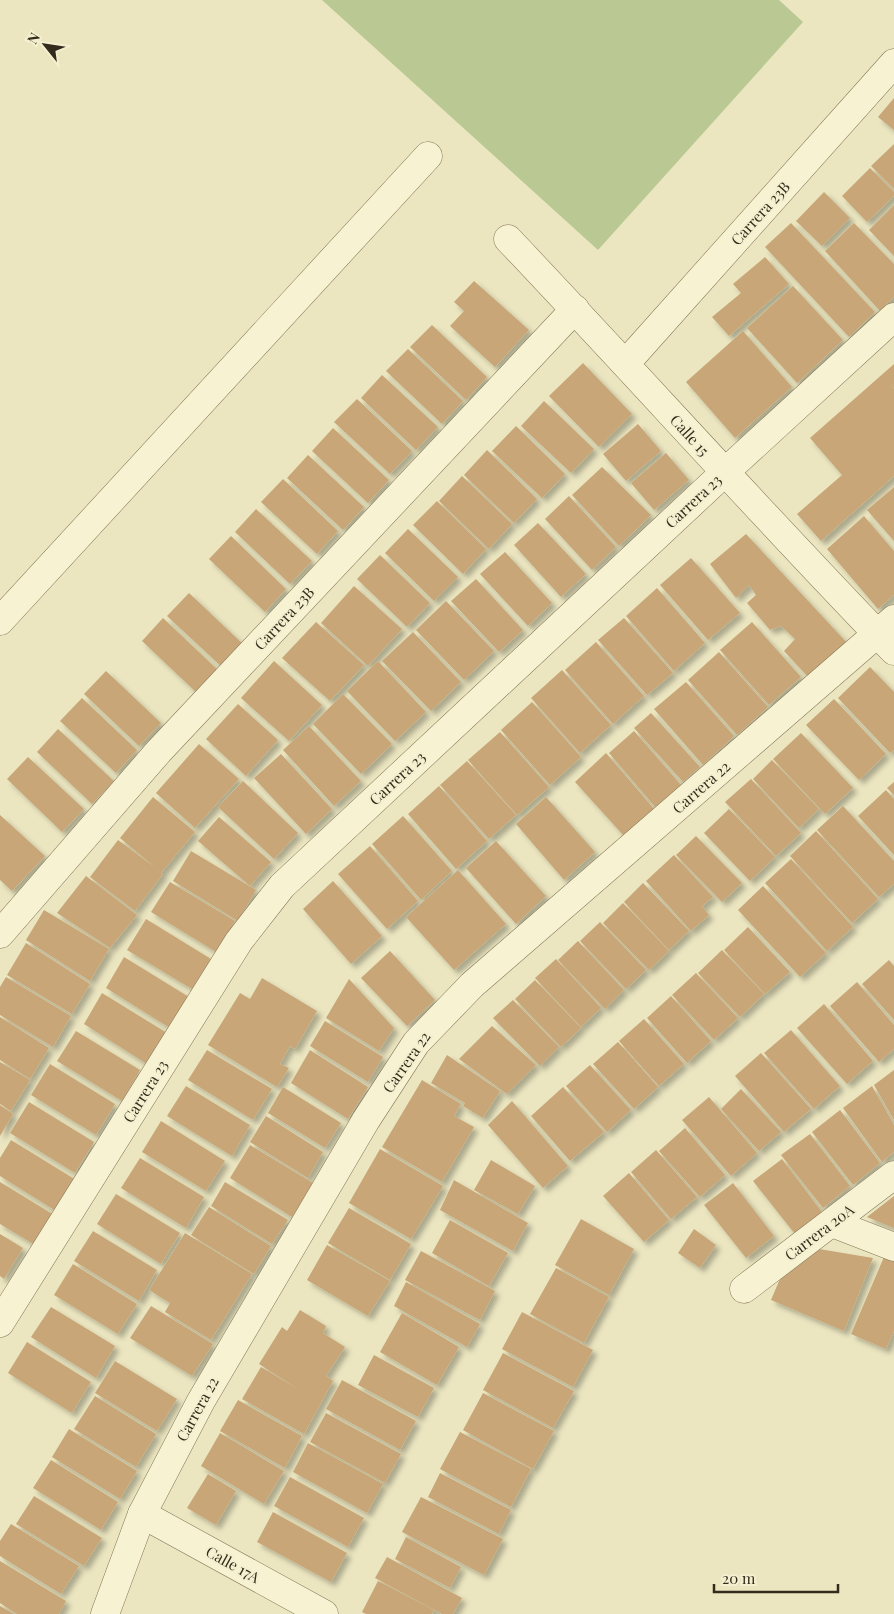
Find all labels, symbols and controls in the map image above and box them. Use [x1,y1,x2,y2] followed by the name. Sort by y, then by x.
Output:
[20,20,70,70] north arrow
[23,29,44,47] text: N
[726,177,794,249] street label: Carrera 23B
[666,410,714,460] street label: Calle 15
[661,470,726,532] street label: Carrera 23
[250,582,318,654] street label: Carrera 23B
[365,747,430,809] street label: Carrera 23
[668,756,734,818] street label: Carrera 22
[378,1027,434,1097] street label: Carrera 22
[118,1056,172,1126] street label: Carrera 23
[780,1199,858,1265] street label: Carrera 20A
[171,1373,223,1445] street label: Carrera 22
[203,1541,264,1587] street label: Calle 17A
[714,1562,838,1594] scale bar
[722,1568,756,1588] text: 20 m

